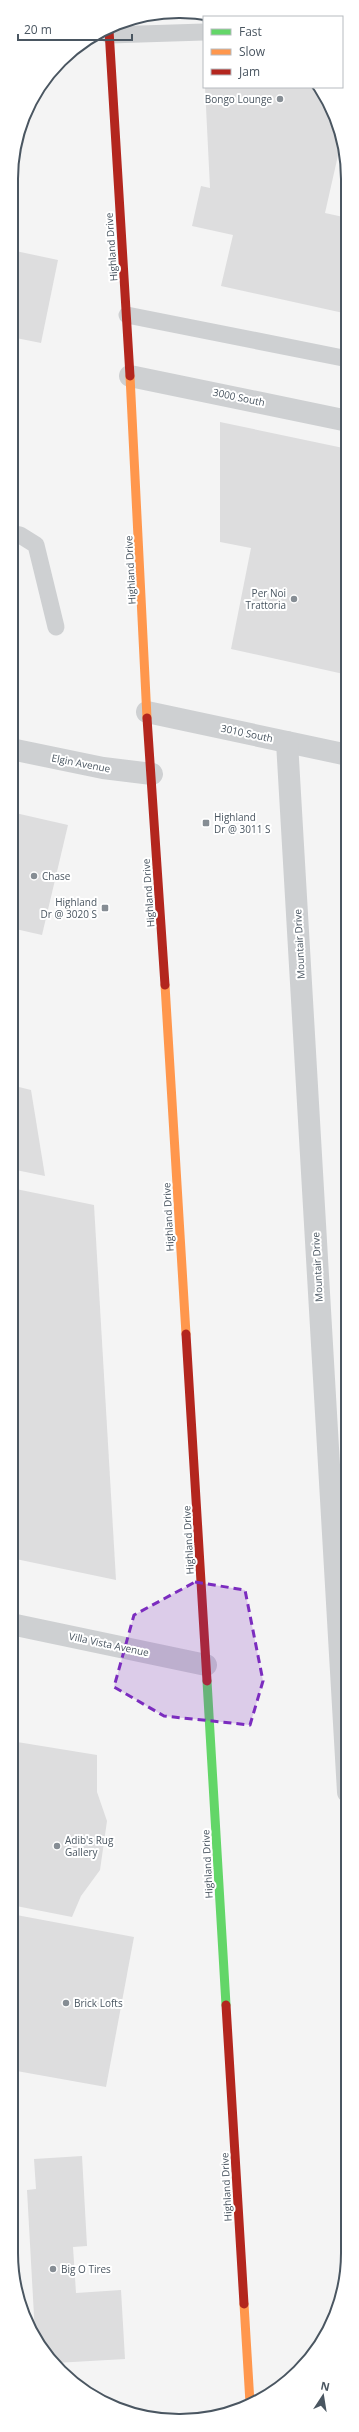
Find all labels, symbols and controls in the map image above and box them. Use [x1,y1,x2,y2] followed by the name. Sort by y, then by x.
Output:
[18,16,132,42] scale bar
[203,16,343,88] legend
[24,21,52,38] text: 20 m
[239,23,262,40] text: Fast
[239,43,266,60] text: Slow
[238,63,260,80] text: Jam
[205,92,272,106] place label: Bongo Lounge
[275,94,285,104] marker: Bongo Lounge
[102,212,120,282] street label: Highland Drive
[212,385,266,409] street label: 3000 South
[121,535,139,605] street label: Highland Drive
[246,586,286,612] place label: Per Noi Trattoria
[289,594,299,604] marker: Per Noi Trattoria
[220,721,274,745] street label: 3010 South
[50,750,112,776] street label: Elgin Avenue
[214,810,270,836] place label: Highland Dr @ 3011 S
[201,818,211,828] marker: Highland Dr @ 3011 S
[139,858,157,928] street label: Highland Drive
[42,869,71,883] place label: Chase
[29,871,39,881] marker: Chase
[41,895,97,921] place label: Highland Dr @ 3020 S
[100,903,110,913] marker: Highland Dr @ 3020 S
[290,908,308,979] street label: Mountair Drive
[159,1182,177,1252] street label: Highland Drive
[308,1231,326,1302] street label: Mountair Drive
[179,1505,197,1575] street label: Highland Drive
[68,1629,151,1659] street label: Villa Vista Avenue
[198,1829,216,1899] street label: Highland Drive
[65,1833,114,1859] place label: Adib's Rug Gallery
[52,1841,62,1851] marker: Adib's Rug Gallery
[74,1996,123,2010] place label: Brick Lofts
[61,1998,71,2008] marker: Brick Lofts
[217,2152,235,2222] street label: Highland Drive
[61,2262,111,2276] place label: Big O Tires
[48,2264,58,2274] marker: Big O Tires
[303,2376,343,2416] north arrow
[319,2377,331,2394] text: N

